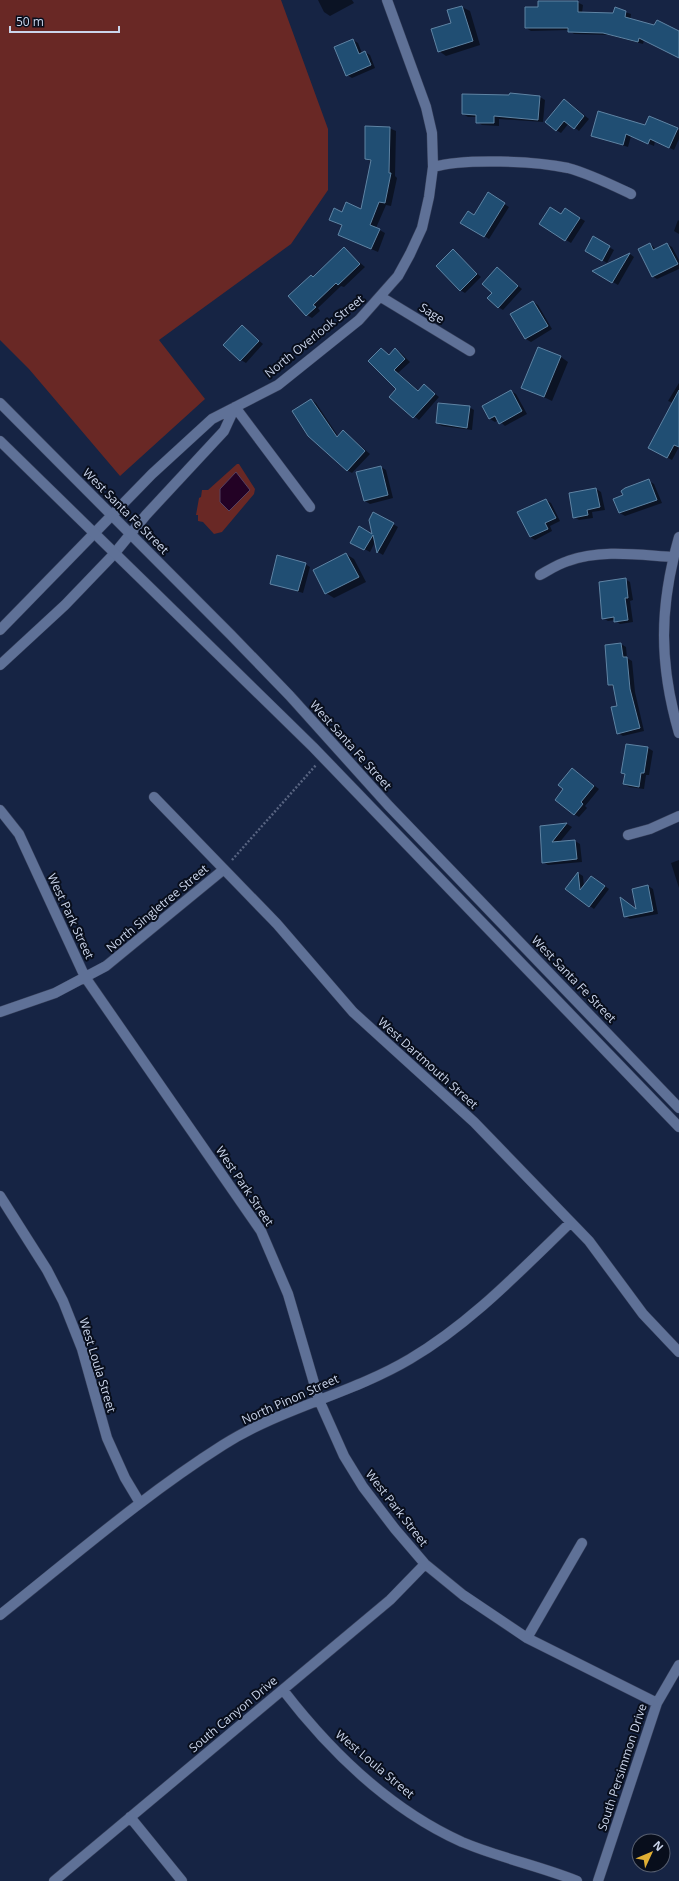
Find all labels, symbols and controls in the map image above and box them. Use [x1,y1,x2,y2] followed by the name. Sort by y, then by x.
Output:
[10,8,119,34] scale bar
[16,13,44,30] text: 50 m
[261,291,367,381] street label: North Overlook Street
[416,299,448,327] street label: Sage
[79,464,173,558] street label: West Santa Fe Street
[306,697,396,793] street label: West Santa Fe Street
[102,860,212,956] street label: North Singletree Street
[44,870,98,962] street label: West Park Street
[528,932,620,1026] street label: West Santa Fe Street
[374,1013,482,1113] street label: West Dartmouth Street
[212,1143,278,1229] street label: West Park Street
[76,1316,120,1414] street label: West Loula Street
[239,1370,341,1428] street label: North Pinon Street
[362,1466,432,1550] street label: West Park Street
[185,1672,281,1756] street label: South Canyon Drive
[593,1701,651,1833] street label: South Persimmon Drive
[332,1726,418,1802] street label: West Loula Street
[631,1833,671,1873] north arrow
[650,1837,667,1854] text: N

